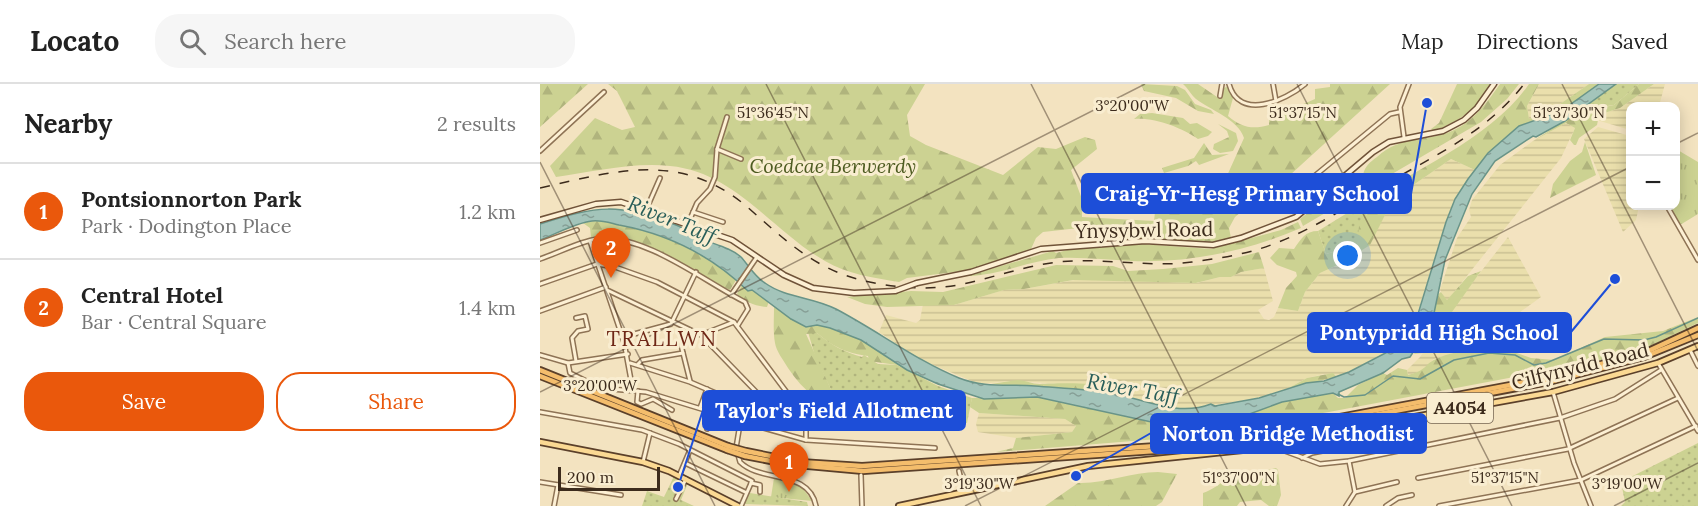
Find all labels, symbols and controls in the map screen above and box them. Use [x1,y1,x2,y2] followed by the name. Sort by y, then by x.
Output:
[155,14,575,68] search box
[30,23,119,59] text: Locato
[176,25,209,58] icon: search
[224,27,346,55] text: Search here
[1401,28,1444,55] text: Map
[1477,28,1578,55] text: Directions
[1611,28,1668,55] text: Saved
[1095,96,1170,115] text: 3°20'00"W
[1626,102,1680,210] map controls
[1626,102,1680,156] button: +
[737,103,809,122] text: 51°36'45"N
[1269,103,1337,122] text: 51°37'15"N
[1533,103,1605,122] text: 51°37'30"N
[24,107,112,140] text: Nearby
[437,111,516,136] text: 2 results
[750,153,916,178] park label: Coedcae Berwerdy
[1626,156,1680,210] button: −
[1082,174,1411,213] callout: Craig-Yr-Hesg Primary School
[1095,180,1400,207] text: Craig-Yr-Hesg Primary School
[81,185,302,213] text: Pontsionnorton Park
[624,190,723,250] water label: River Taff
[39,199,48,224] text: 1
[459,199,516,224] text: 1.2 km
[81,213,292,238] text: Park · Dodington Place
[1073,216,1214,243] street label: Ynysybwl Road
[592,228,630,278] pin: 2
[1333,241,1362,270] your location
[81,281,223,309] text: Central Hotel
[38,295,49,320] text: 2
[459,295,516,320] text: 1.4 km
[81,309,266,334] text: Bar · Central Square
[1308,313,1571,352] callout: Pontypridd High School
[1320,319,1559,346] text: Pontypridd High School
[606,325,718,352] district label: TRALLWN
[1509,336,1651,395] street label: Cilfynydd Road
[1085,367,1184,410] water label: River Taff
[24,372,264,431] button: Save
[276,372,516,431] button: Share
[563,376,638,395] text: 3°20'00"W
[703,391,965,430] callout: Taylor's Field Allotment
[1427,393,1493,423] road number: A4054
[715,397,953,424] text: Taylor's Field Allotment
[1151,414,1426,453] callout: Norton Bridge Methodist
[1162,420,1414,447] text: Norton Bridge Methodist
[770,442,808,492] pin: 1
[558,464,660,492] scale bar
[567,467,614,487] text: 200 m
[1203,468,1276,487] text: 51°37'00"N
[1471,468,1539,487] text: 51°37'15"N
[944,474,1015,493] text: 3°19'30"W
[1592,474,1663,493] text: 3°19'00"W

